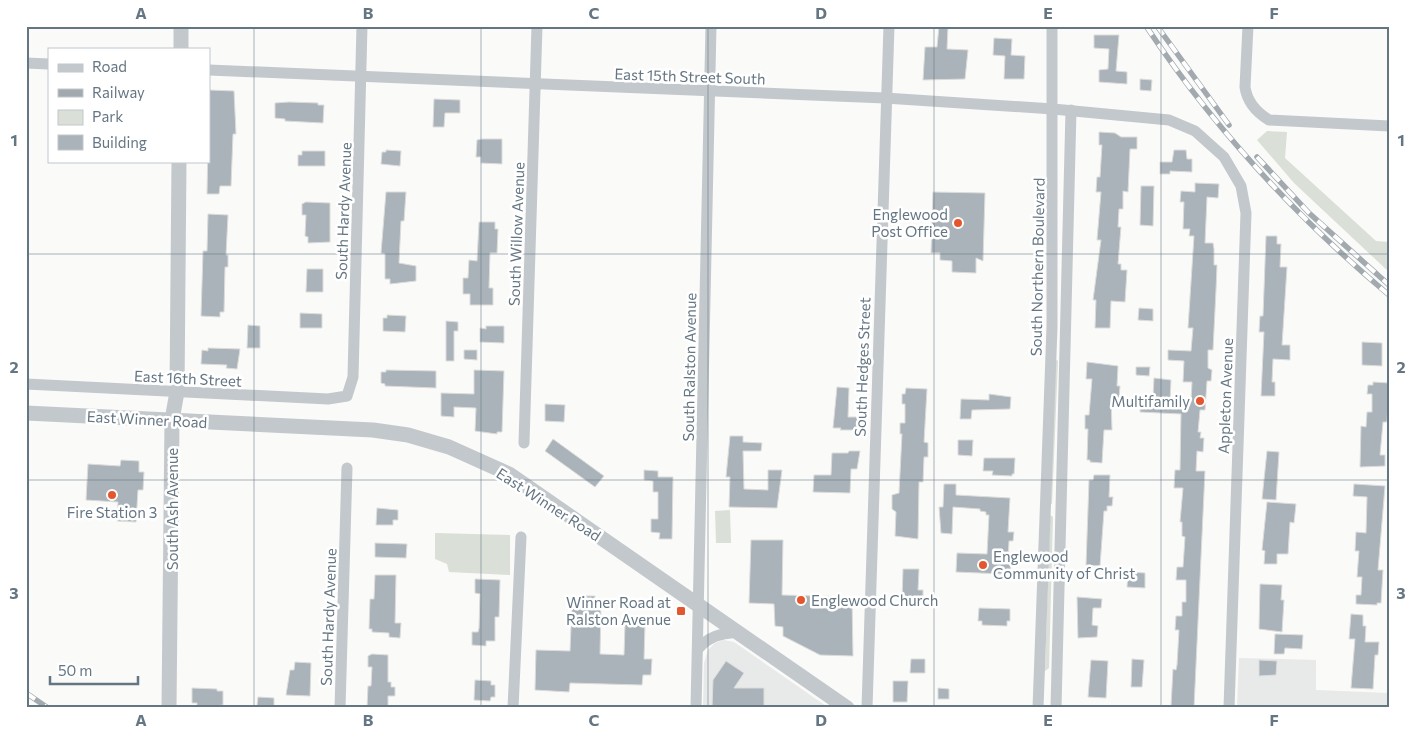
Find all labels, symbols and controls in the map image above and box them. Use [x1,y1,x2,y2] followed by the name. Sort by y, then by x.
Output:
[135,3,147,22] text: A
[363,3,374,22] text: B
[589,3,600,22] text: C
[815,3,827,22] text: D
[1043,3,1053,22] text: E
[1269,3,1279,22] text: F
[48,48,210,162] legend
[92,57,127,75] text: Road
[614,64,766,88] street label: East 15th Street South
[92,83,145,101] text: Railway
[92,107,123,125] text: Park
[10,130,18,149] text: 1
[1397,130,1405,149] text: 1
[92,133,147,151] text: Building
[332,142,354,280] street label: South Hardy Avenue
[504,162,528,306] street label: South Willow Avenue
[1026,178,1048,356] street label: South Northern Boulevard
[871,205,948,240] place label: Englewood Post Office
[952,217,964,229] marker: Englewood Post Office
[679,292,699,441] street label: South Ralston Avenue
[851,297,873,437] street label: South Hedges Street
[1214,338,1236,454] street label: Appleton Avenue
[9,357,19,376] text: 2
[1396,357,1406,376] text: 2
[134,366,242,390] street label: East 16th Street
[1111,392,1190,410] place label: Multifamily
[1194,395,1206,407] marker: Multifamily
[86,407,208,431] street label: East Winner Road
[163,448,181,570] street label: South Ash Avenue
[493,464,605,544] street label: East Winner Road
[106,489,118,501] marker: Fire Station 3
[67,503,157,521] place label: Fire Station 3
[993,547,1135,582] place label: Englewood Community of Christ
[317,548,339,686] street label: South Hardy Avenue
[977,559,989,571] marker: Englewood Community of Christ
[9,583,19,602] text: 3
[1396,583,1406,602] text: 3
[811,591,938,609] place label: Englewood Church
[566,593,671,628] place label: Winner Road at Ralston Avenue
[795,594,807,606] marker: Englewood Church
[675,605,687,617] marker: Winner Road at Ralston Avenue
[50,654,138,686] scale bar
[58,661,92,679] text: 50 m
[135,710,147,729] text: A
[363,710,374,729] text: B
[589,710,600,729] text: C
[815,710,827,729] text: D
[1043,710,1053,729] text: E
[1269,710,1279,729] text: F

